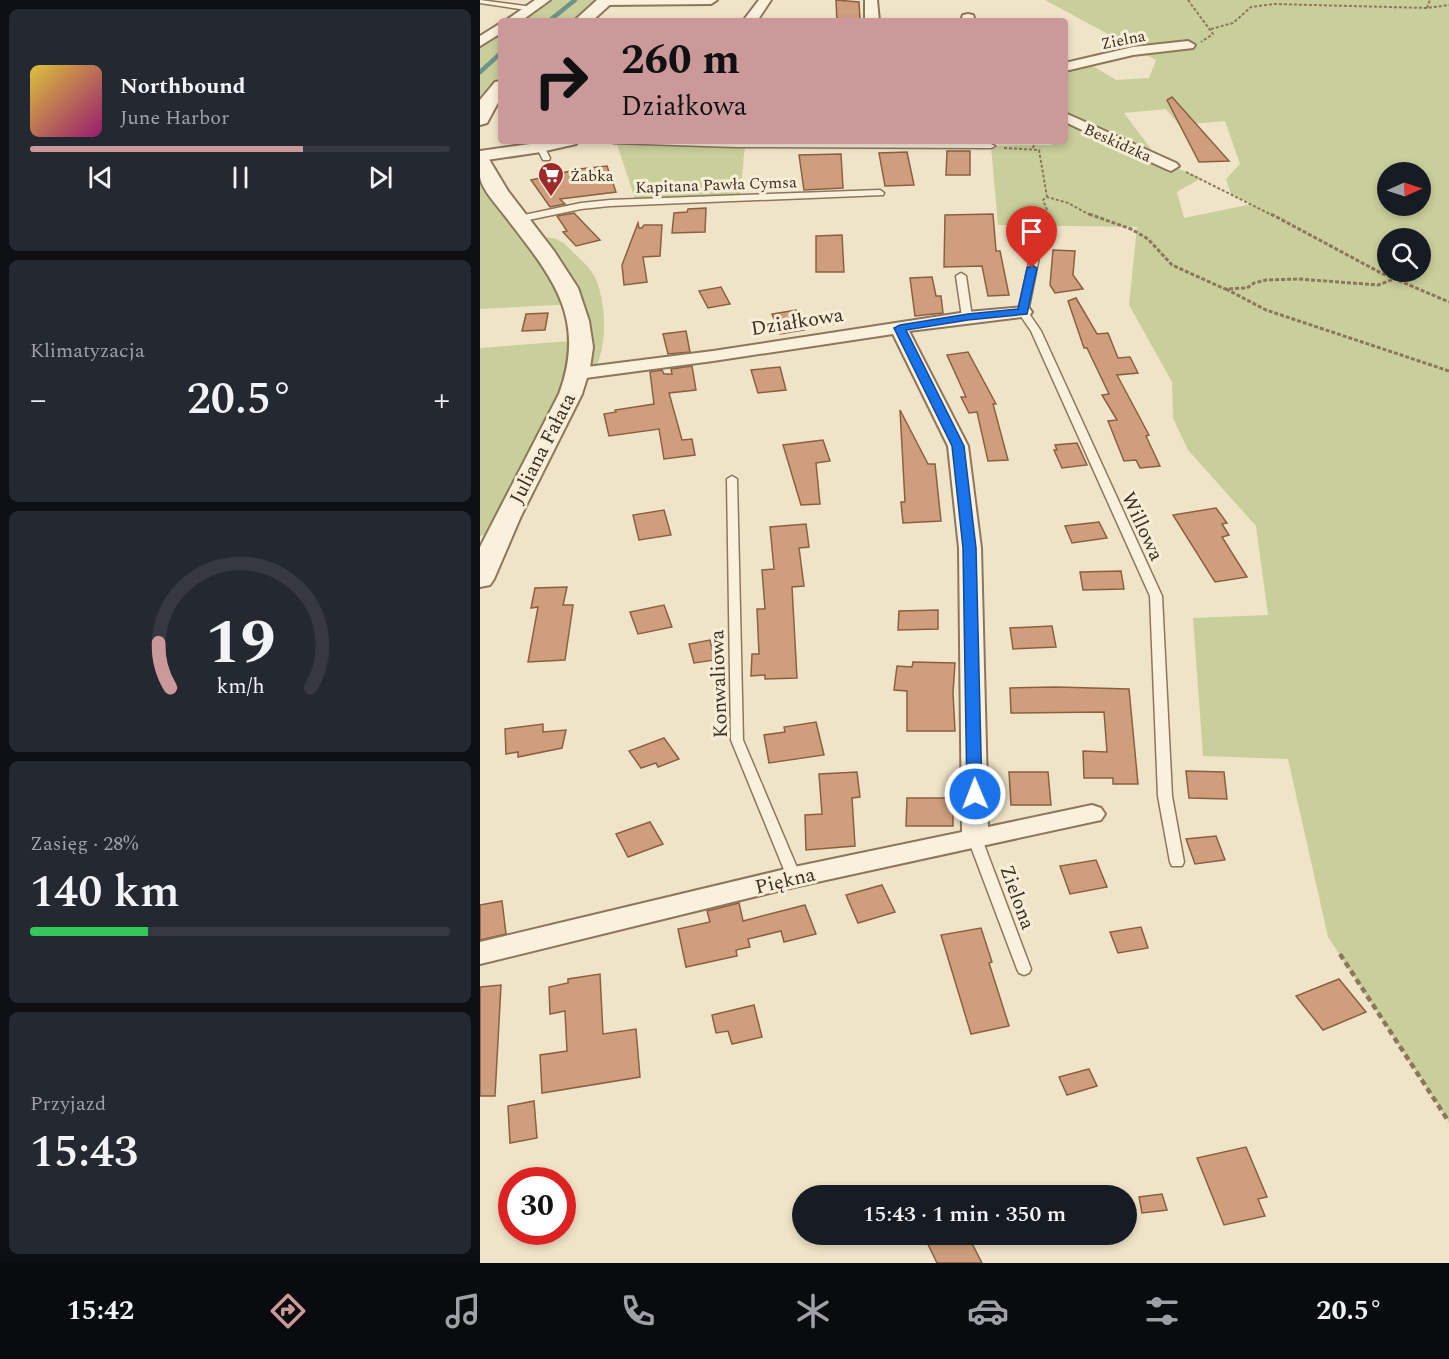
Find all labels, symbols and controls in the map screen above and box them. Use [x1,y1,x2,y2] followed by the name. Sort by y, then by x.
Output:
[1099,24,1148,56] street label: Zielna
[621,29,740,92] text: 260 m
[522,42,600,120] icon: right
[120,70,246,103] text: Northbound
[621,86,747,128] text: Działkowa
[120,103,229,133] text: June Harbor
[1080,117,1156,169] street label: Beskidzka
[536,160,566,198] supermarket icon: Żabka
[84,161,117,194] icon: previous
[224,161,257,194] icon: pause
[364,161,397,194] icon: next
[1377,162,1431,216] north arrow
[1377,162,1431,282] map controls
[570,164,614,188] place label: Żabka
[635,170,797,200] street label: Kapitana Pawła Cymsa
[1006,206,1057,268] pin
[1015,215,1048,248] icon: arrive
[1377,228,1431,282] button: search
[749,300,846,344] street label: Działkowa
[30,336,145,366] text: Klimatyzacja
[187,365,293,434] text: 20.5°
[30,375,47,425] text: −
[433,375,450,425] text: +
[502,387,584,509] street label: Juliana Fałata
[1113,487,1171,566] street label: Willowa
[205,597,275,692] text: 19
[702,629,736,739] street label: Konwaliowa
[216,671,264,704] text: km/h
[943,762,1007,826] position arrow
[30,829,138,859] text: Zasięg · 28%
[30,858,180,927] text: 140 km
[752,859,819,902] street label: Piękna
[992,861,1043,934] street label: Zielona
[30,1089,106,1119] text: Przyjazd
[30,1118,138,1187] text: 15:43
[498,1167,576,1245] speed limit sign: 30
[863,1198,1066,1231] text: 15:43 · 1 min · 350 m
[66,1290,134,1332] text: 15:42
[267,1290,309,1332] icon: directions
[442,1290,484,1332] icon: music
[617,1290,659,1332] icon: phone
[792,1290,834,1332] icon: climate
[967,1290,1009,1332] icon: car
[1141,1290,1183,1332] icon: filters
[1316,1290,1382,1332] text: 20.5°

